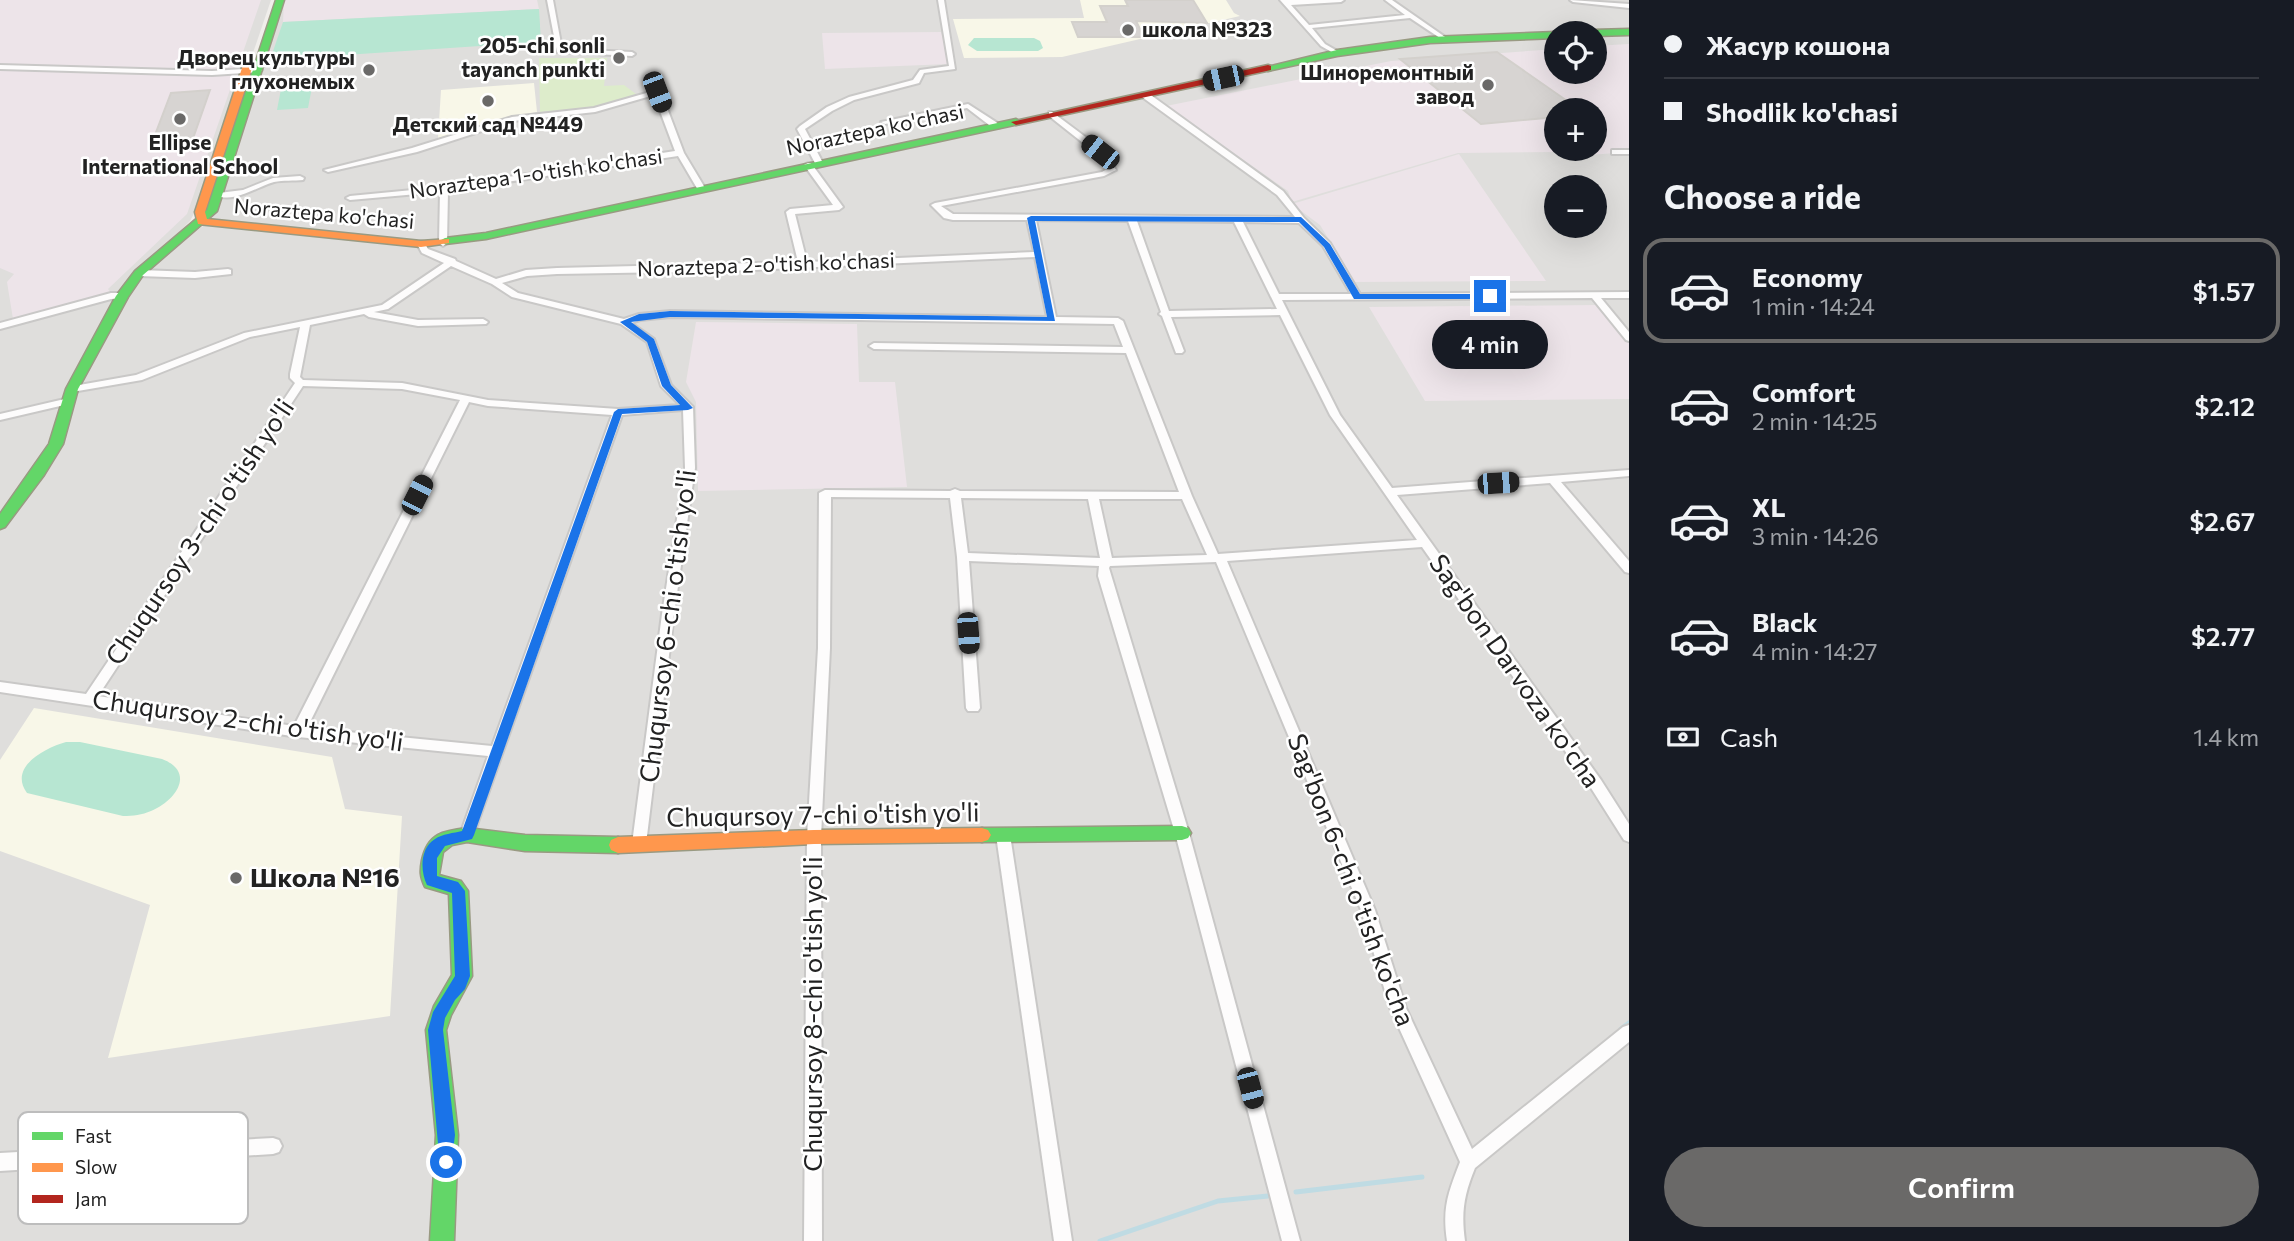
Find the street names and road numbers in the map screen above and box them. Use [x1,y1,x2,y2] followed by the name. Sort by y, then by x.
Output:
[784,97,966,160] street label: Noraztepa ko'chasi
[408,142,664,203] street label: Noraztepa 1-o'tish ko'chasi
[233,192,415,233] street label: Noraztepa ko'chasi
[637,247,895,280] street label: Noraztepa 2-o'tish ko'chasi
[98,392,300,670] street label: Chuqursoy 3-chi o'tish yo'li
[632,467,701,784] street label: Chuqursoy 6-chi o'tish yo'li
[1424,548,1609,793] street label: Sag'bon Darvoza ko'cha
[91,682,406,757] street label: Chuqursoy 2-chi o'tish yo'li
[1282,729,1423,1030] street label: Sag'bon 6-chi o'tish ko'cha
[666,795,980,832] street label: Chuqursoy 7-chi o'tish yo'li
[796,856,827,1172] street label: Chuqursoy 8-chi o'tish yo'li

